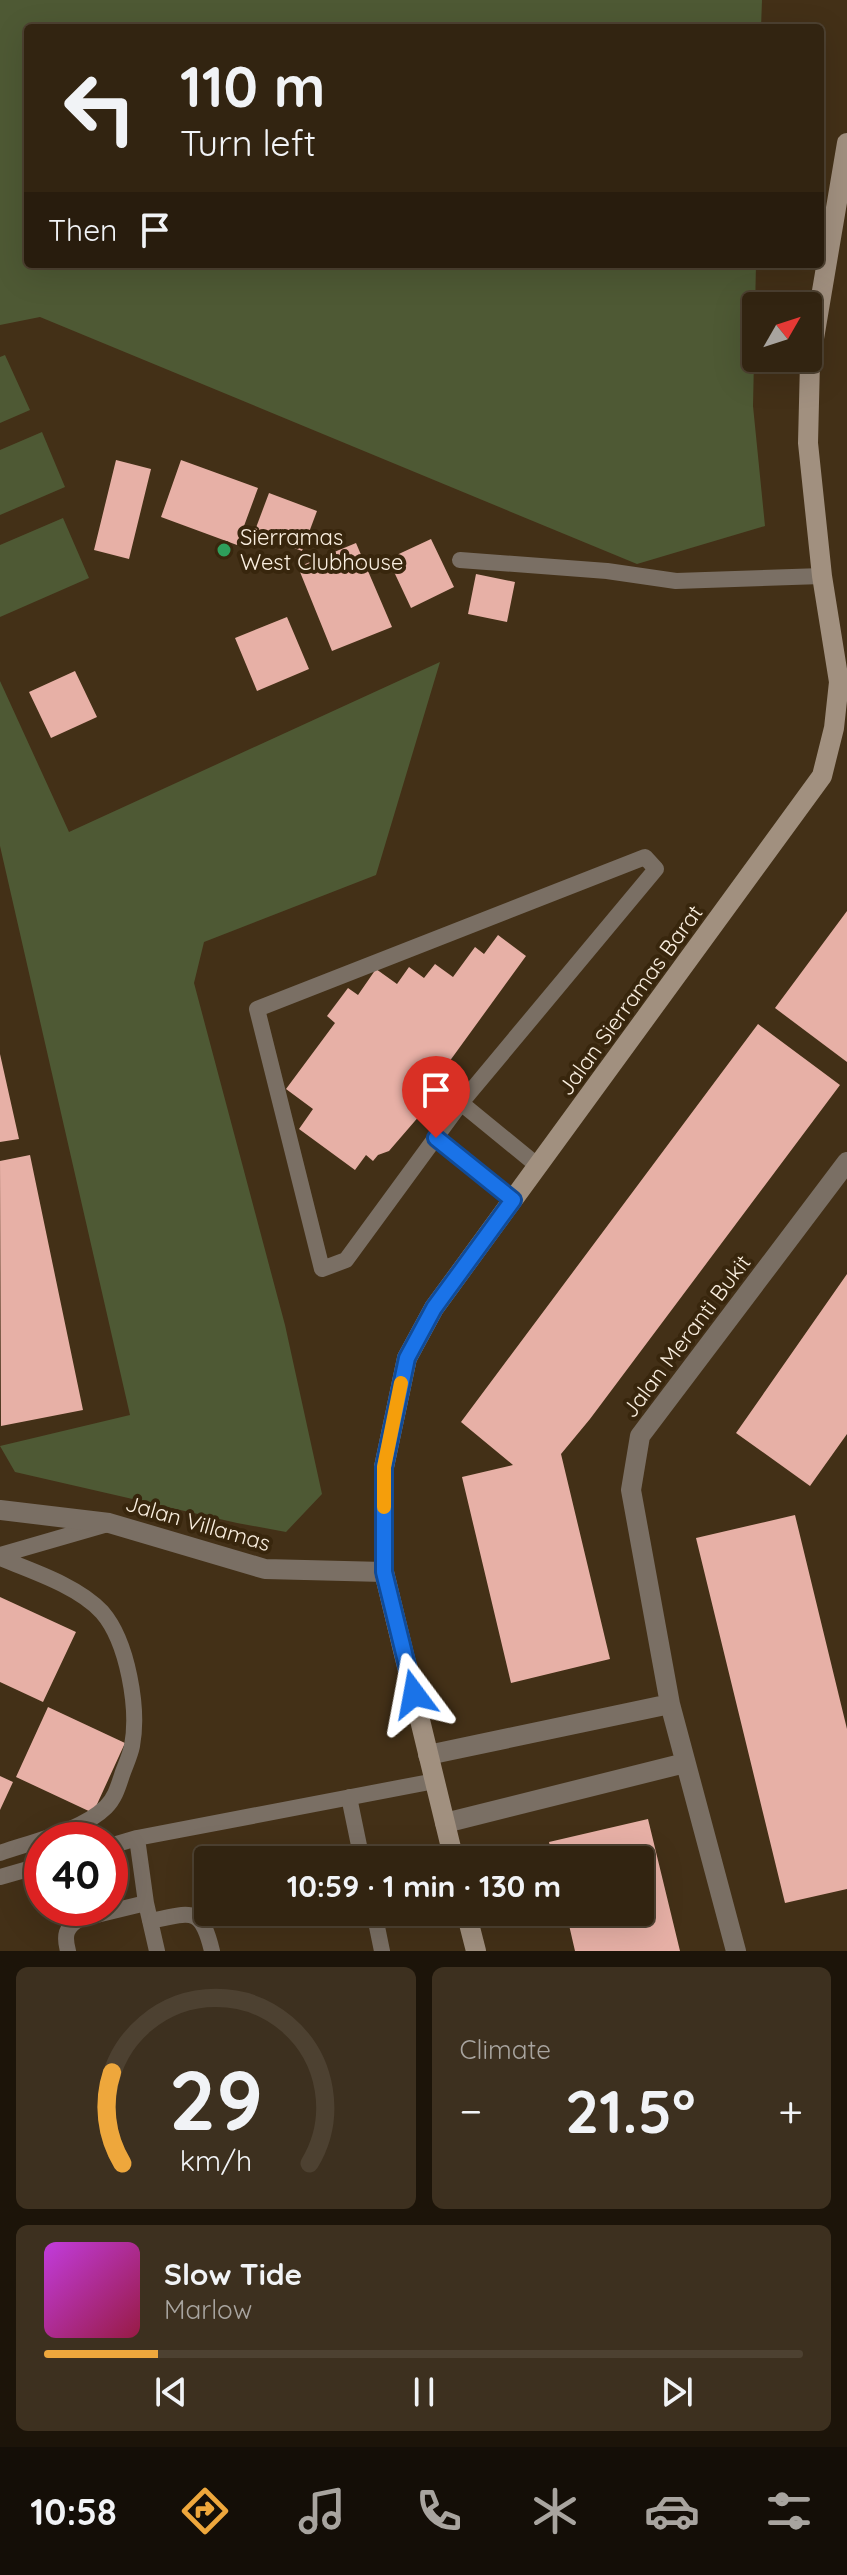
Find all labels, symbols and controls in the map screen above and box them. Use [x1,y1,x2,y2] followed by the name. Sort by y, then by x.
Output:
[180,51,325,121] text: 110 m
[48,56,152,160] icon: left
[180,120,316,165] text: Turn left
[133,208,177,252] icon: arrive
[48,211,117,249] text: Then
[742,292,822,372] north arrow
[742,292,822,372] map controls
[240,523,403,576] place label: Sierramas West Clubhouse
[215,541,233,559] marker: Sierramas West Clubhouse
[551,899,709,1101] street label: Jalan Sierramas Barat
[402,1056,470,1138] pin
[414,1068,458,1112] icon: arrive
[616,1249,756,1423] street label: Jalan Meranti Bukit
[122,1489,274,1557] street label: Jalan Villamas
[372,1652,456,1736] position arrow
[24,1822,128,1926] speed limit sign: 40
[287,1867,561,1905] text: 10:59 · 1 min · 130 m
[460,2033,551,2066] text: Climate
[168,2047,263,2151] text: 29
[565,2073,696,2148] text: 21.5°
[460,2083,482,2138] text: −
[778,2083,803,2138] text: +
[179,2142,252,2178] text: km/h
[164,2255,302,2293] text: Slow Tide
[164,2293,252,2326] text: Marlow
[149,2370,193,2414] icon: previous
[402,2370,446,2414] icon: pause
[655,2370,699,2414] icon: next
[177,2483,233,2539] icon: directions
[294,2483,350,2539] icon: music
[411,2483,467,2539] icon: phone
[527,2483,583,2539] icon: climate
[644,2483,700,2539] icon: car
[761,2483,817,2539] icon: filters
[30,2489,117,2534] text: 10:58

